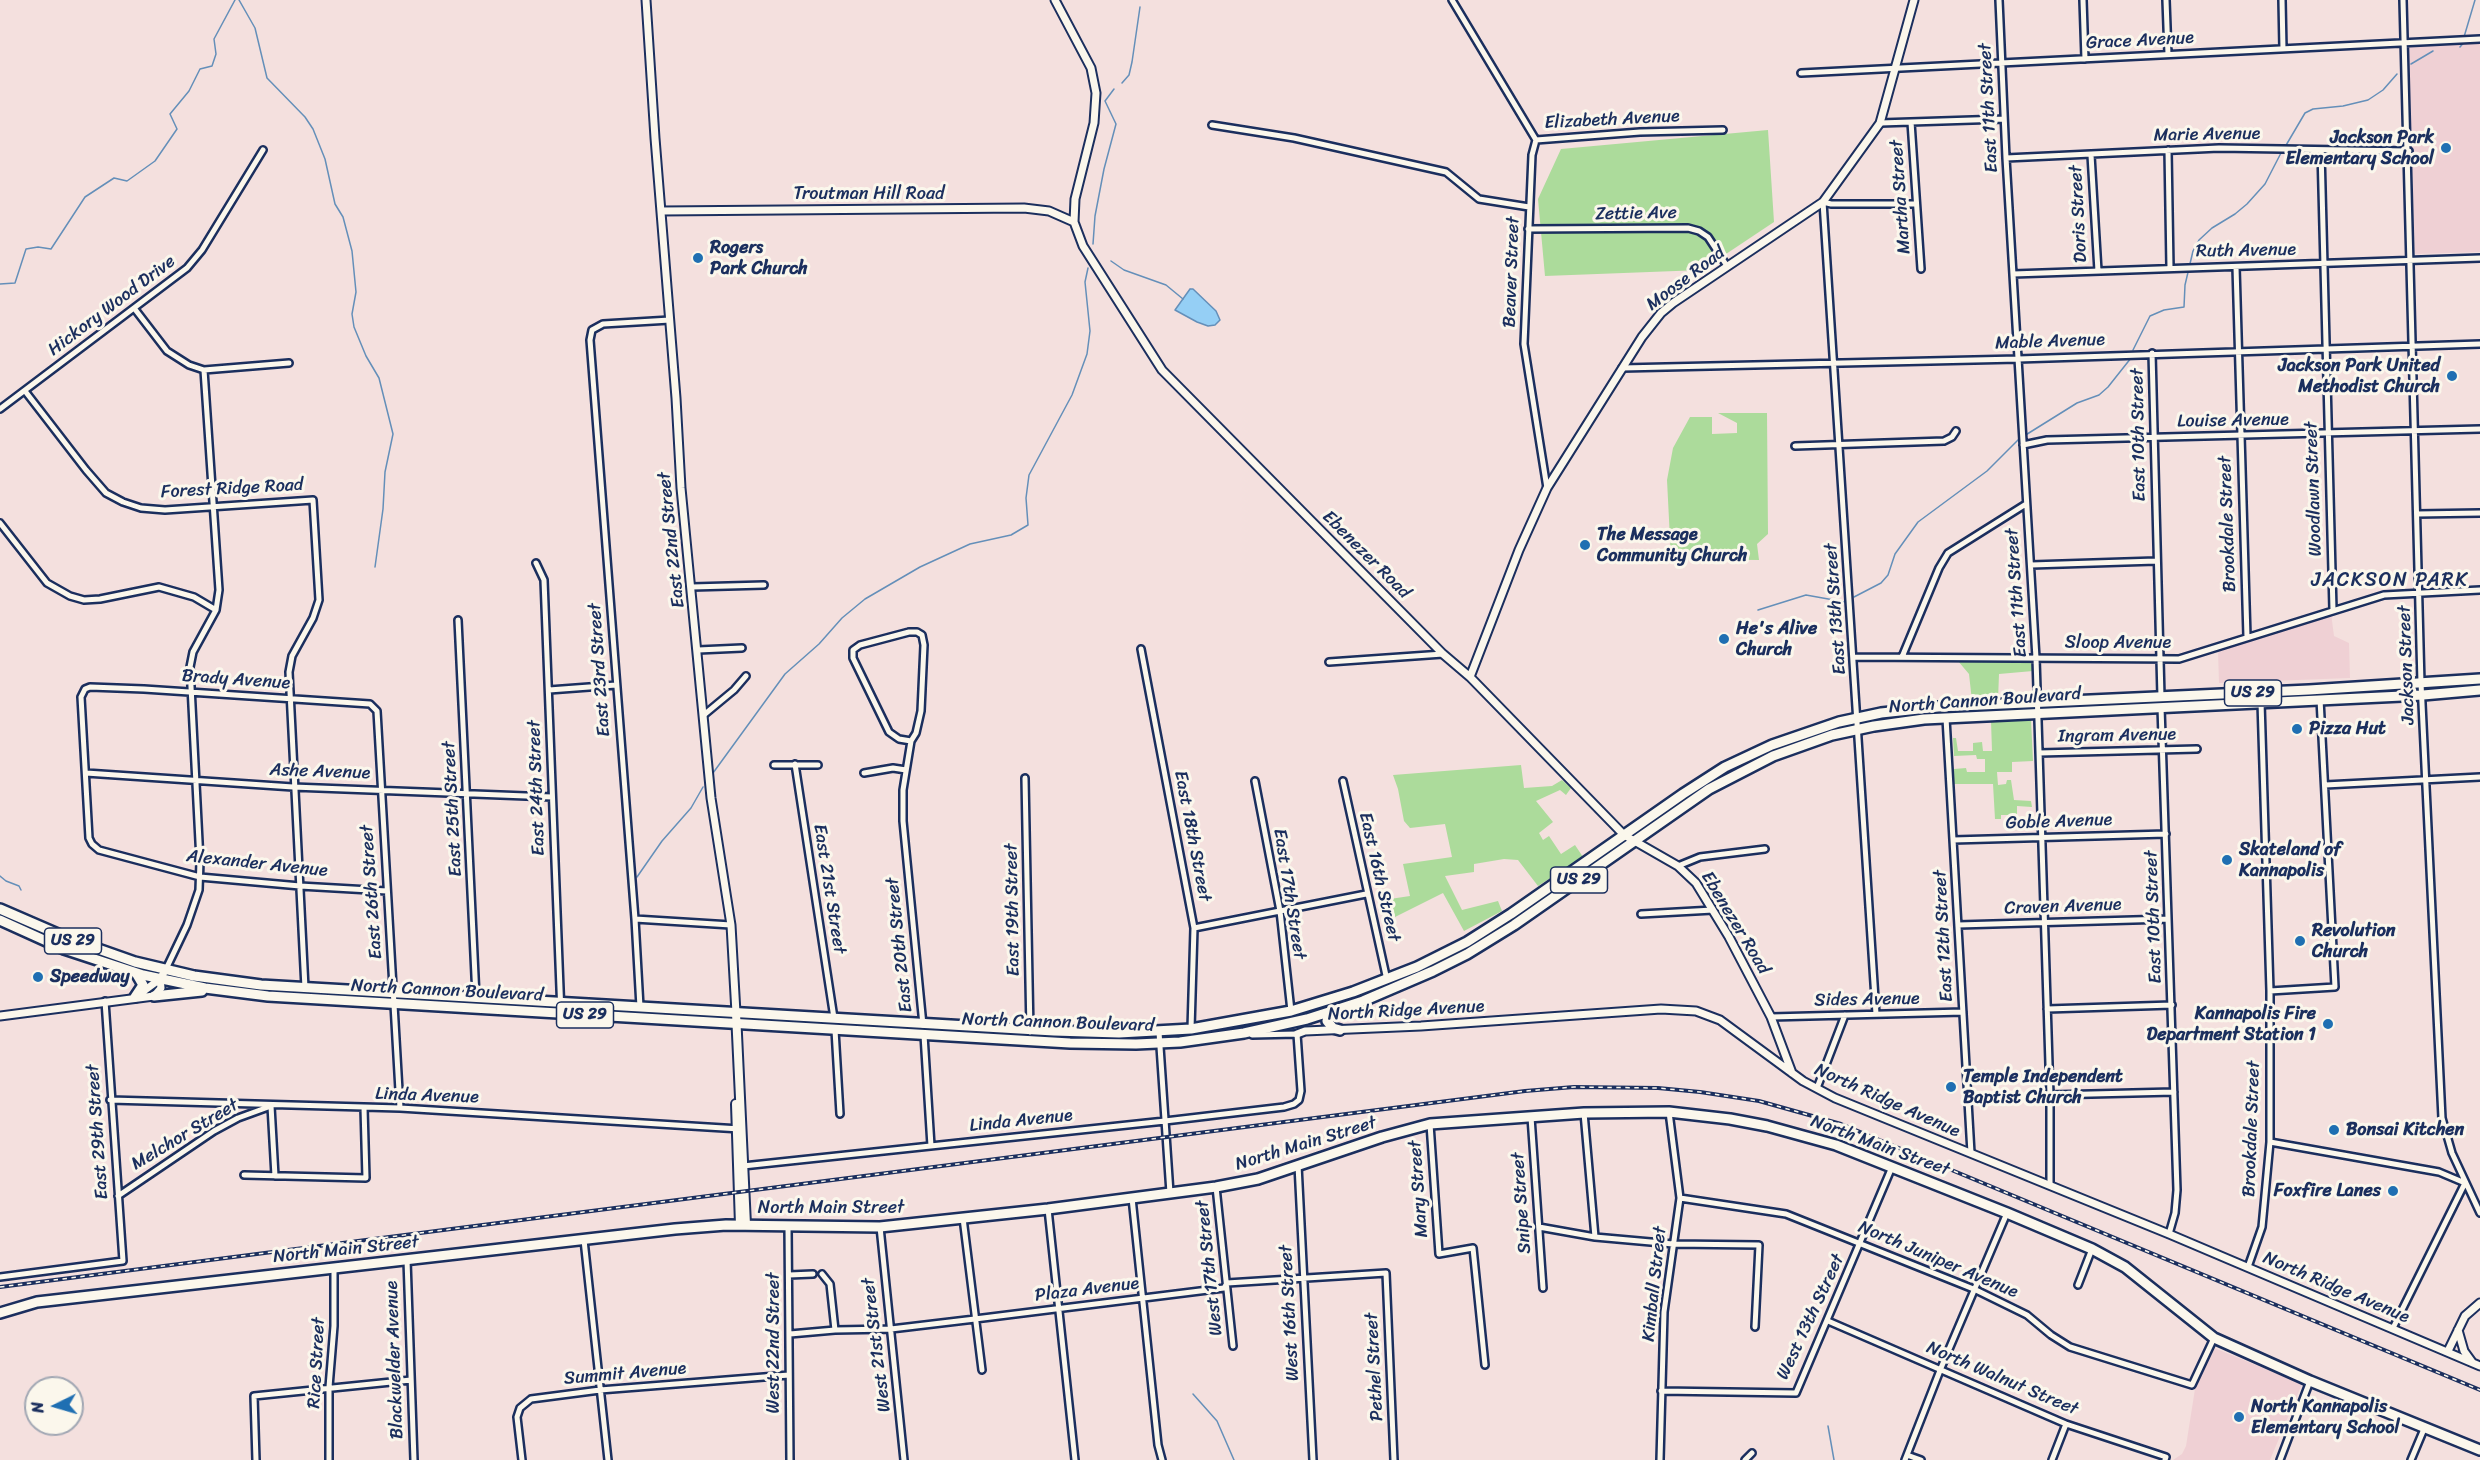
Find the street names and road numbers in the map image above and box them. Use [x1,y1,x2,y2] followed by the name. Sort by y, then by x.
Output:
[2086,27,2194,55] street label: Grace Avenue
[1975,43,2003,173] street label: East 11th Street
[1544,106,1680,134] street label: Elizabeth Avenue
[2153,123,2261,147] street label: Marie Avenue
[1886,139,1916,255] street label: Martha Street
[2066,165,2092,263] street label: Doris Street
[794,183,944,205] street label: Troutman Hill Road
[1595,202,1677,226] street label: Zettie Ave
[1499,216,1525,328] street label: Beaver Street
[2196,239,2296,263] street label: Ruth Avenue
[1642,242,1730,316] street label: Moose Road
[44,251,180,361] street label: Hickory Wood Drive
[1995,329,2105,355] street label: Mable Avenue
[2127,368,2151,502] street label: East 10th Street
[2177,409,2289,433] street label: Louise Avenue
[2301,421,2327,557] street label: Woodlawn Street
[2215,455,2241,593] street label: Brookdale Street
[654,471,690,609] street label: East 22nd Street
[160,474,304,504] street label: Forest Ridge Road
[1317,506,1415,604] street label: Ebenezer Road
[2002,528,2032,658] street label: East 11th Street
[1821,543,1851,675] street label: East 13th Street
[585,602,615,738] street label: East 23rd Street
[2394,605,2420,725] street label: Jackson Street
[2065,632,2171,654] street label: Sloop Avenue
[181,665,291,695] street label: Brady Avenue
[2224,680,2282,706] road number: US 29
[1888,684,2082,718] street label: North Cannon Boulevard
[524,720,550,856] street label: East 24th Street
[2058,724,2176,748] street label: Ingram Avenue
[439,741,467,877] street label: East 25th Street
[269,759,371,785] street label: Ashe Avenue
[1169,769,1215,903] street label: East 18th Street
[2005,809,2113,835] street label: Goble Avenue
[1354,810,1404,944] street label: East 16th Street
[808,823,850,955] street label: East 21st Street
[357,824,387,960] street label: East 26th Street
[1268,827,1310,961] street label: East 17th Street
[1001,843,1025,977] street label: East 19th Street
[185,846,329,882] street label: Alexander Avenue
[2141,850,2167,984] street label: East 10th Street
[1550,867,1608,893] road number: US 29
[1696,868,1774,978] street label: Ebenezer Road
[1930,869,1958,1003] street label: East 12th Street
[882,876,918,1014] street label: East 20th Street
[2004,894,2122,920] street label: Craven Avenue
[44,928,101,954] road number: US 29
[350,975,544,1007] street label: North Cannon Boulevard
[1814,988,1920,1012] street label: Sides Avenue
[1327,996,1485,1026] street label: North Ridge Avenue
[556,1002,614,1028] road number: US 29
[961,1009,1155,1037] street label: North Cannon Boulevard
[1811,1059,1963,1143] street label: North Ridge Avenue
[2239,1060,2265,1198] street label: Brookdale Street
[82,1064,114,1200] street label: East 29th Street
[375,1083,479,1109] street label: Linda Avenue
[128,1095,242,1175] street label: Melchor Street
[968,1105,1074,1137] street label: Linda Avenue
[1808,1111,1952,1181] street label: North Main Street
[1233,1112,1379,1176] street label: North Main Street
[1405,1140,1433,1238] street label: Mary Street
[1508,1152,1536,1254] street label: Snipe Street
[758,1197,904,1219] street label: North Main Street
[1192,1199,1228,1337] street label: West 17th Street
[1855,1217,2021,1303] street label: North Juniper Avenue
[1638,1225,1672,1343] street label: Kimball Street
[272,1232,420,1268] street label: North Main Street
[1276,1244,1304,1382] street label: West 16th Street
[2260,1247,2412,1329] street label: North Ridge Avenue
[1773,1251,1849,1383] street label: West 13th Street
[763,1273,785,1413] street label: West 22nd Street
[1034,1273,1140,1307] street label: Plaza Avenue
[858,1277,896,1413] street label: West 21st Street
[381,1280,409,1440] street label: Blackwelder Avenue
[1361,1312,1389,1422] street label: Pethel Street
[304,1317,330,1409] street label: Rice Street
[1923,1337,2081,1421] street label: North Walnut Street
[563,1358,687,1390] street label: Summit Avenue

